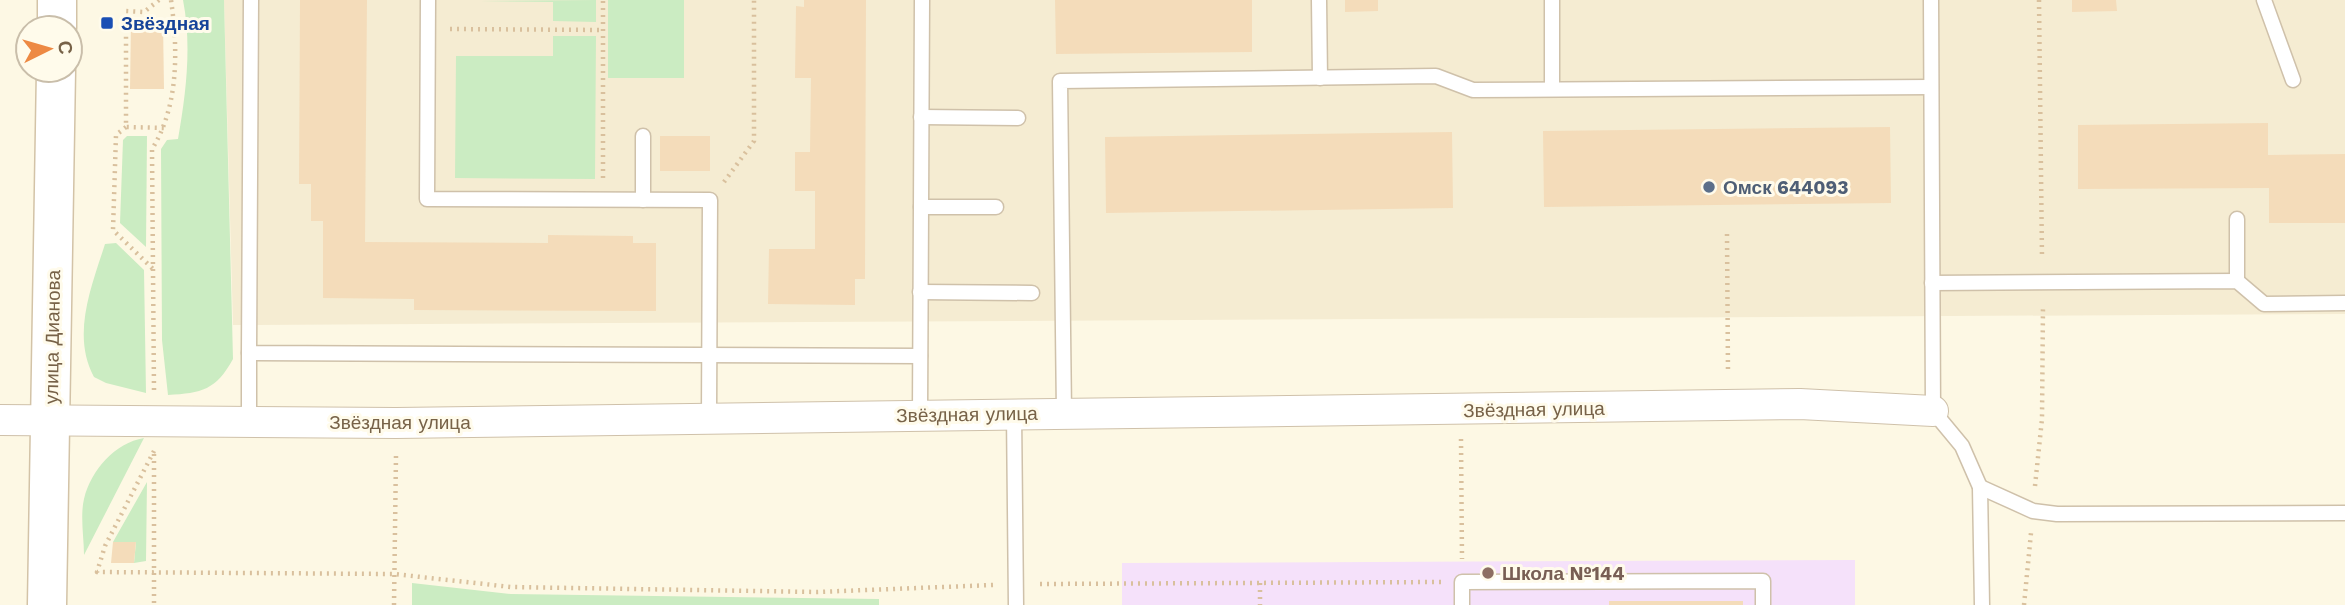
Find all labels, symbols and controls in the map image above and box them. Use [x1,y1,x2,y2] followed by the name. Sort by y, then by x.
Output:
[121,12,210,35] place label: Звёздная
[14,14,84,84] north arrow
[99,15,115,31] marker: Звёздная
[53,40,78,56] text: С
[1723,176,1848,199] place label: Омск 644093
[1701,179,1717,195] marker: Омск 644093
[40,269,65,404] street label: улица Дианова
[1463,397,1605,422] street label: Звёздная улица
[896,402,1038,427] street label: Звёздная улица
[329,411,471,434] street label: Звёздная улица
[1502,562,1624,585] place label: Школа №144
[1480,565,1496,581] marker: Школа №144

